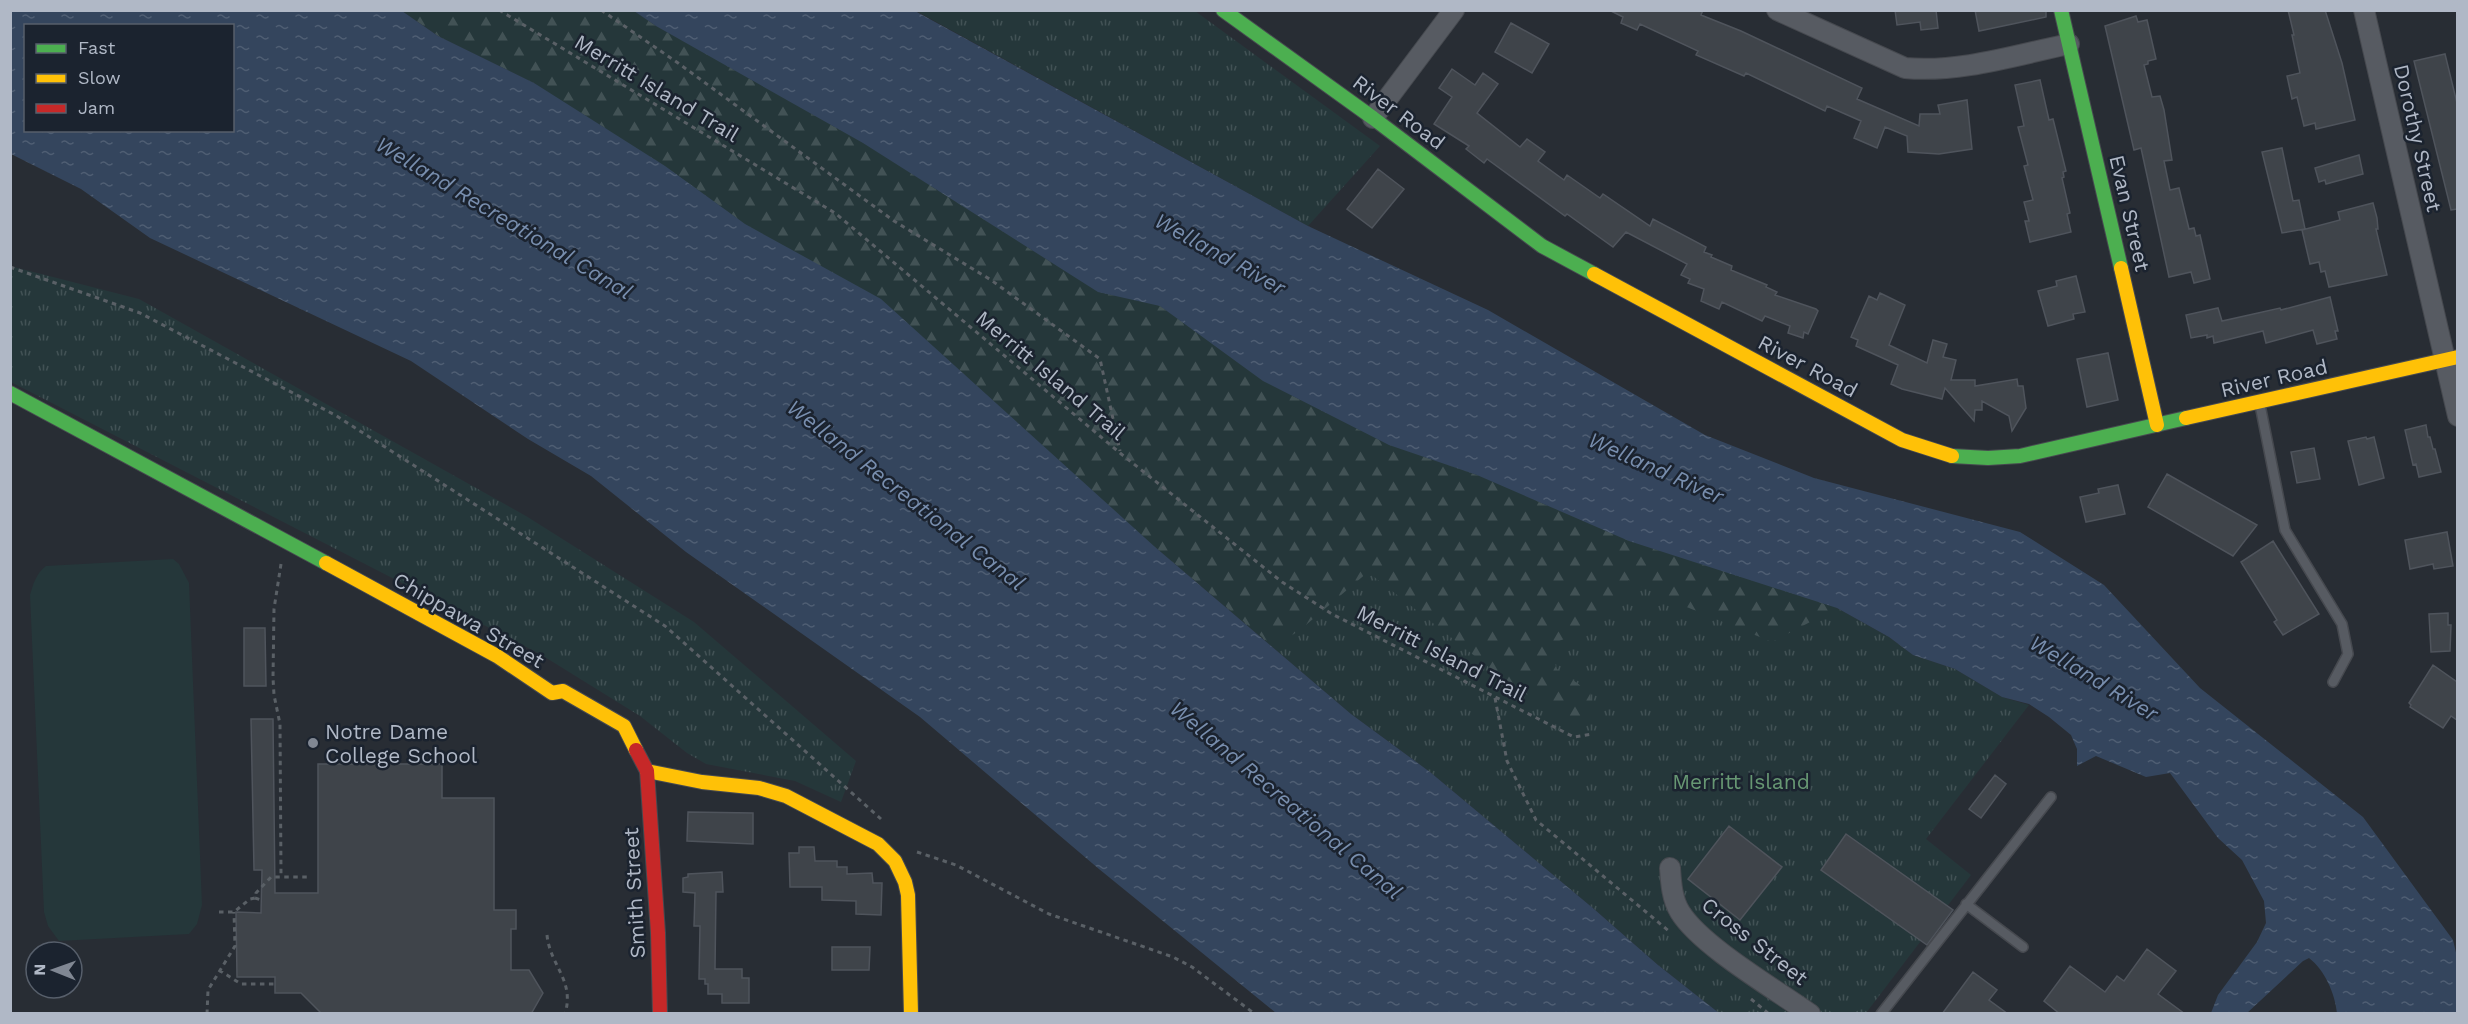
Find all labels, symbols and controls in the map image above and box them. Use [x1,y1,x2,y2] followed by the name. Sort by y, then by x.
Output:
[24,24,234,132] legend
[570,29,744,147] street label: Merritt Island Trail
[78,37,116,58] text: Fast
[2389,62,2447,214] street label: Dorothy Street
[78,67,121,88] text: Slow
[1348,69,1450,155] street label: River Road
[78,97,115,118] text: Jam
[371,131,637,305] water label: Welland Recreational Canal
[2104,152,2156,274] street label: Evan Street
[1150,208,1291,301] water label: Welland River
[971,305,1131,445] street label: Merritt Island Trail
[1754,329,1862,403] street label: River Road
[2218,354,2330,402] street label: River Road
[782,394,1030,596] water label: Welland Recreational Canal
[1585,427,1729,510] water label: Welland River
[389,567,549,673] street label: Chippawa Street
[1353,599,1532,707] street label: Merritt Island Trail
[2025,630,2164,727] water label: Welland River
[1165,696,1407,904] water label: Welland Recreational Canal
[325,719,478,768] place label: Notre Dame College School
[306,736,320,750] marker: Notre Dame College School
[1672,769,1810,794] park label: Merritt Island
[618,827,650,959] street label: Smith Street
[1697,892,1813,990] street label: Cross Street
[24,940,84,1000] north arrow
[30,964,49,976] text: N

